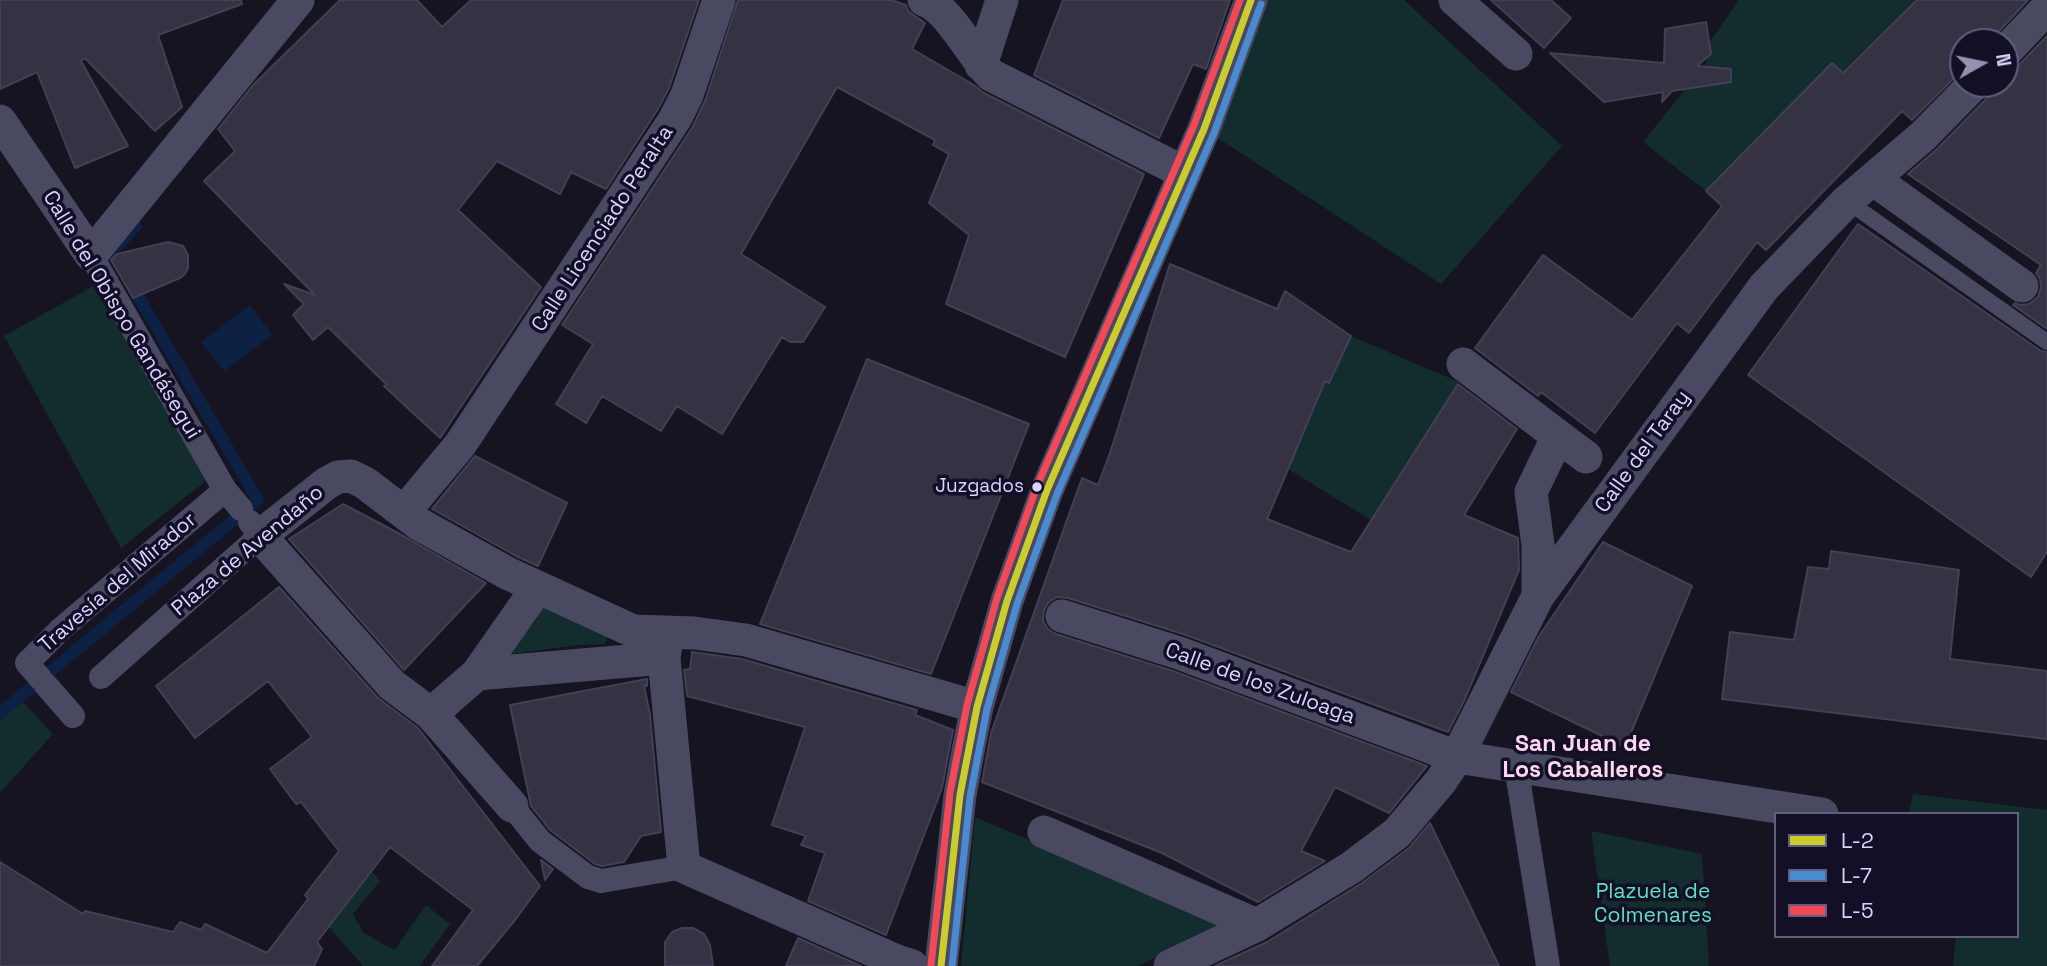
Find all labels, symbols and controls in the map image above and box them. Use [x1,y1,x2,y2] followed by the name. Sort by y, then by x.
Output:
[1949,28,2019,98] north arrow
[1990,52,2017,68] text: N
[527,121,679,337] street label: Calle Licenciado Peralta
[37,186,205,444] street label: Calle del Obispo Gandásegui
[1590,386,1696,518] street label: Calle del Taray
[935,476,1024,498] place label: Juzgados
[167,480,329,622] street label: Plaza de Avendaño
[1030,480,1044,494] marker: Juzgados
[34,508,202,658] street label: Travesía del Mirador
[1162,638,1358,730] street label: Calle de los Zuloaga
[1503,731,1663,785] district label: San Juan de Los Caballeros
[1774,812,2019,938] legend
[1841,827,1874,854] text: L-2
[1841,862,1872,889] text: L-7
[1594,879,1712,929] park label: Plazuela de Colmenares
[1841,897,1874,924] text: L-5

